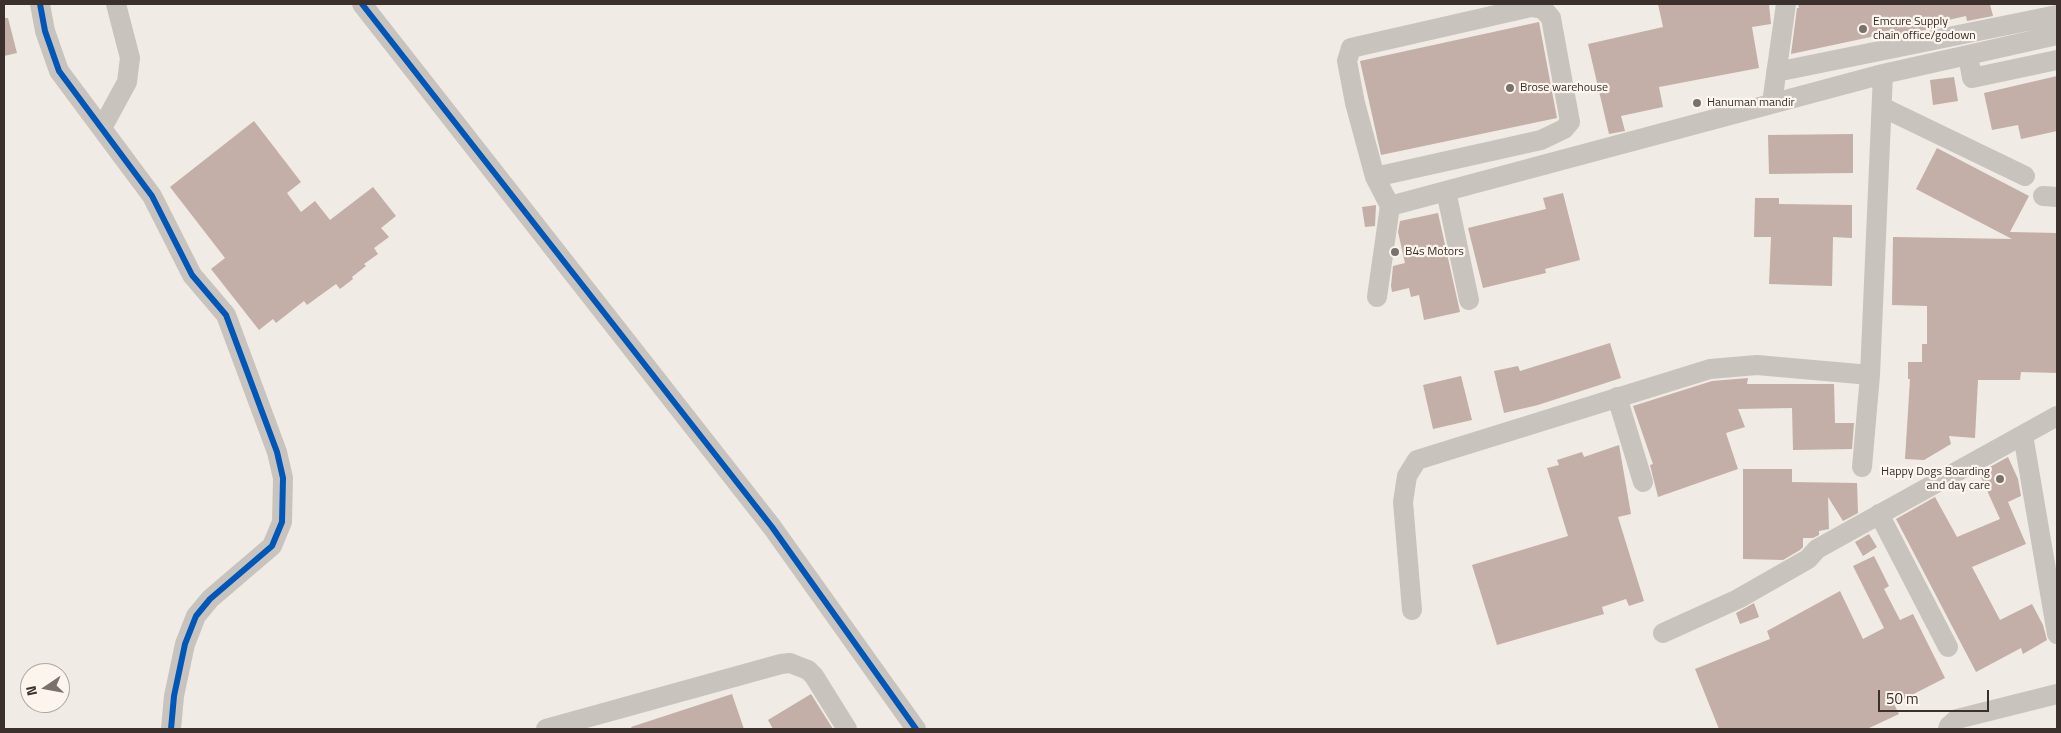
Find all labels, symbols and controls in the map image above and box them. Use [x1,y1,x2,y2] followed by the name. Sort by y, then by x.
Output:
[1873,15,1976,43] place label: Emcure Supply chain office/godown
[1857,23,1869,35] marker: Emcure Supply chain office/godown
[1520,81,1608,95] place label: Brose warehouse
[1504,82,1516,94] marker: Brose warehouse
[1707,96,1795,110] place label: Hanuman mandir
[1691,97,1703,109] marker: Hanuman mandir
[1405,245,1464,259] place label: B4s Motors
[1389,246,1401,258] marker: B4s Motors
[1881,465,1990,493] place label: Happy Dogs Boarding and day care
[1994,473,2006,485] marker: Happy Dogs Boarding and day care
[20,663,70,713] north arrow
[1881,680,1992,712] scale bar
[20,684,42,698] text: N
[1886,687,1919,710] text: 50 m

